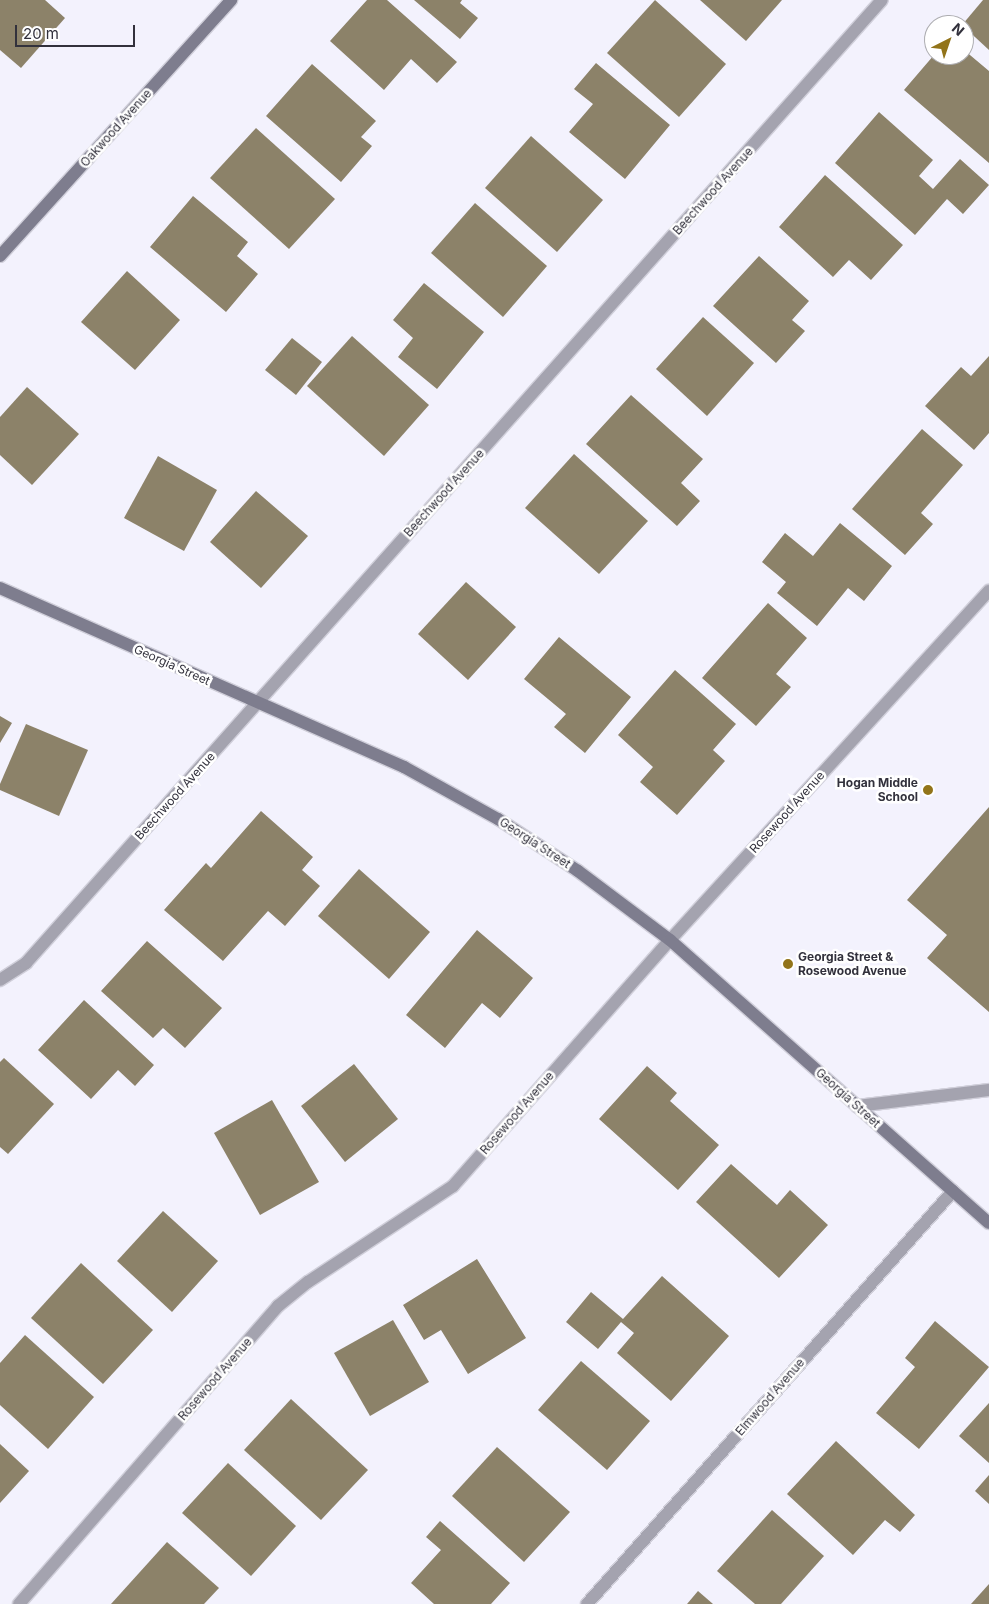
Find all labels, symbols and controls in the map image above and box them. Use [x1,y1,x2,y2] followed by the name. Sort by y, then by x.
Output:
[18,15,138,47] scale bar
[924,15,974,65] north arrow
[949,19,968,39] text: N
[23,24,59,43] text: 20 m
[77,86,155,170] street label: Oakwood Avenue
[670,144,756,238] street label: Beechwood Avenue
[401,446,487,540] street label: Beechwood Avenue
[132,642,212,688] street label: Georgia Street
[132,749,218,843] street label: Beechwood Avenue
[747,768,827,856] street label: Rosewood Avenue
[837,776,918,804] place label: Hogan Middle School
[922,784,934,796] marker: Hogan Middle School
[497,815,573,871] street label: Georgia Street
[798,950,906,978] place label: Georgia Street & Rosewood Avenue
[782,958,794,970] marker: Georgia Street & Rosewood Avenue
[813,1065,883,1131] street label: Georgia Street
[477,1069,557,1157] street label: Rosewood Avenue
[175,1335,255,1423] street label: Rosewood Avenue
[733,1355,807,1439] street label: Elmwood Avenue

